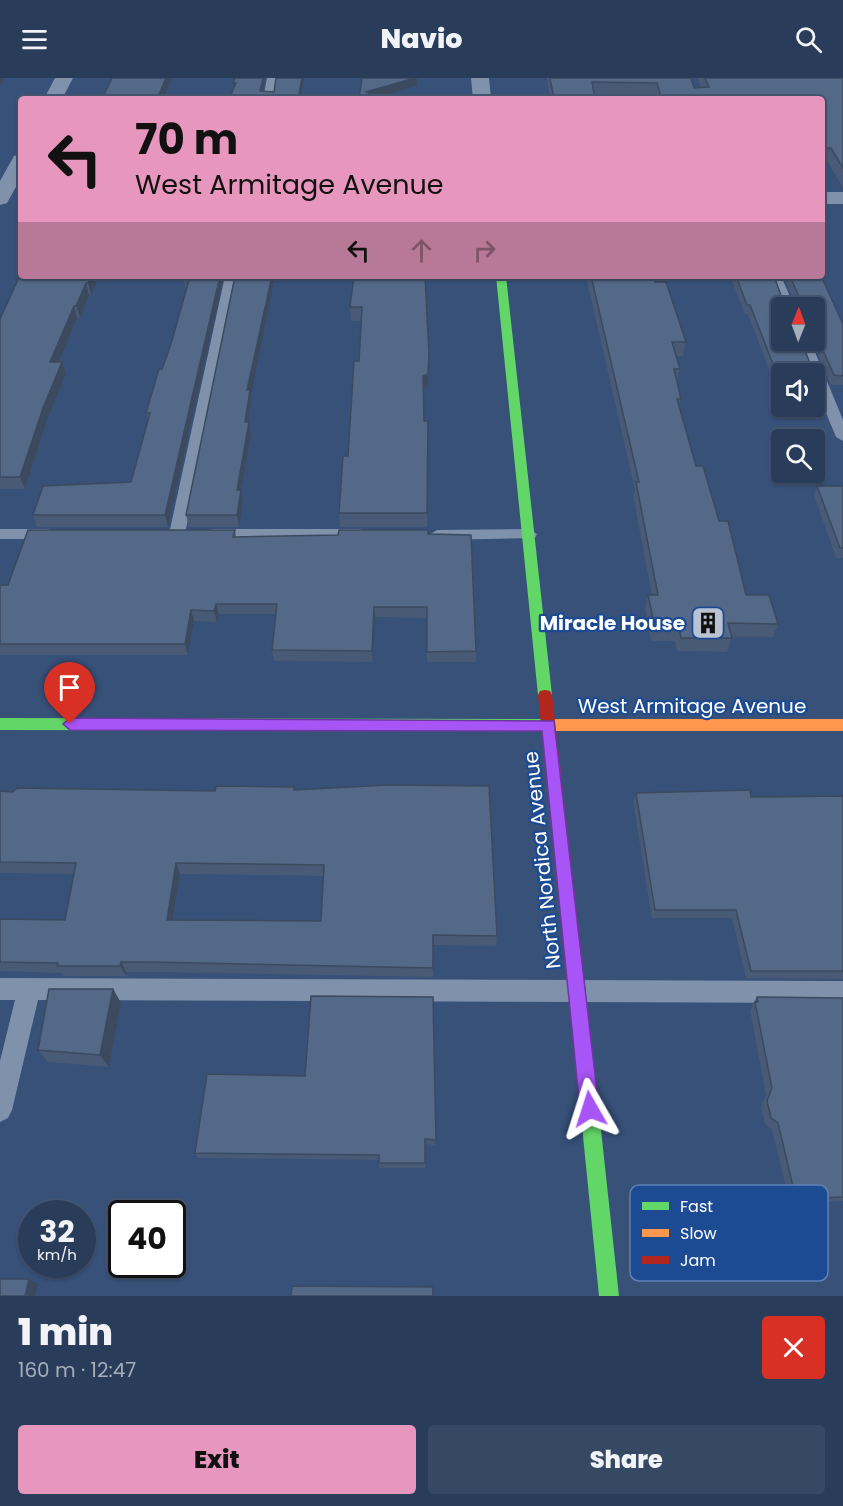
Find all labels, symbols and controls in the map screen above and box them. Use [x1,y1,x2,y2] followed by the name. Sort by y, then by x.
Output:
[380,20,463,57] text: Navio
[18,23,51,56] icon: menu
[792,23,825,56] icon: search
[135,110,238,169] text: 70 m
[36,120,114,198] icon: left
[135,166,444,203] text: West Armitage Avenue
[342,234,375,267] icon: left
[405,234,438,267] icon: ahead
[468,234,501,267] icon: right
[771,297,825,351] north arrow
[771,297,825,483] map controls
[771,363,825,417] button: sound
[771,429,825,483] button: search
[690,605,726,641] building icon: Miracle House
[540,609,685,637] place label: Miracle House
[44,662,95,724] pin
[53,671,86,704] icon: arrive
[578,692,806,720] street label: West Armitage Avenue
[517,750,567,970] street label: North Nordica Avenue
[558,1077,622,1141] position arrow
[630,1185,828,1281] legend
[680,1195,713,1218] text: Fast
[108,1200,186,1278] speed limit sign: 40
[39,1210,75,1253] text: 32
[680,1222,717,1245] text: Slow
[37,1244,77,1265] text: km/h
[680,1249,716,1272] text: Jam
[18,1307,113,1358] text: 1 min
[762,1316,825,1379] button: close
[18,1356,136,1384] text: 160 m · 12:47
[18,1425,416,1494] button: Exit
[428,1425,825,1494] button: Share

